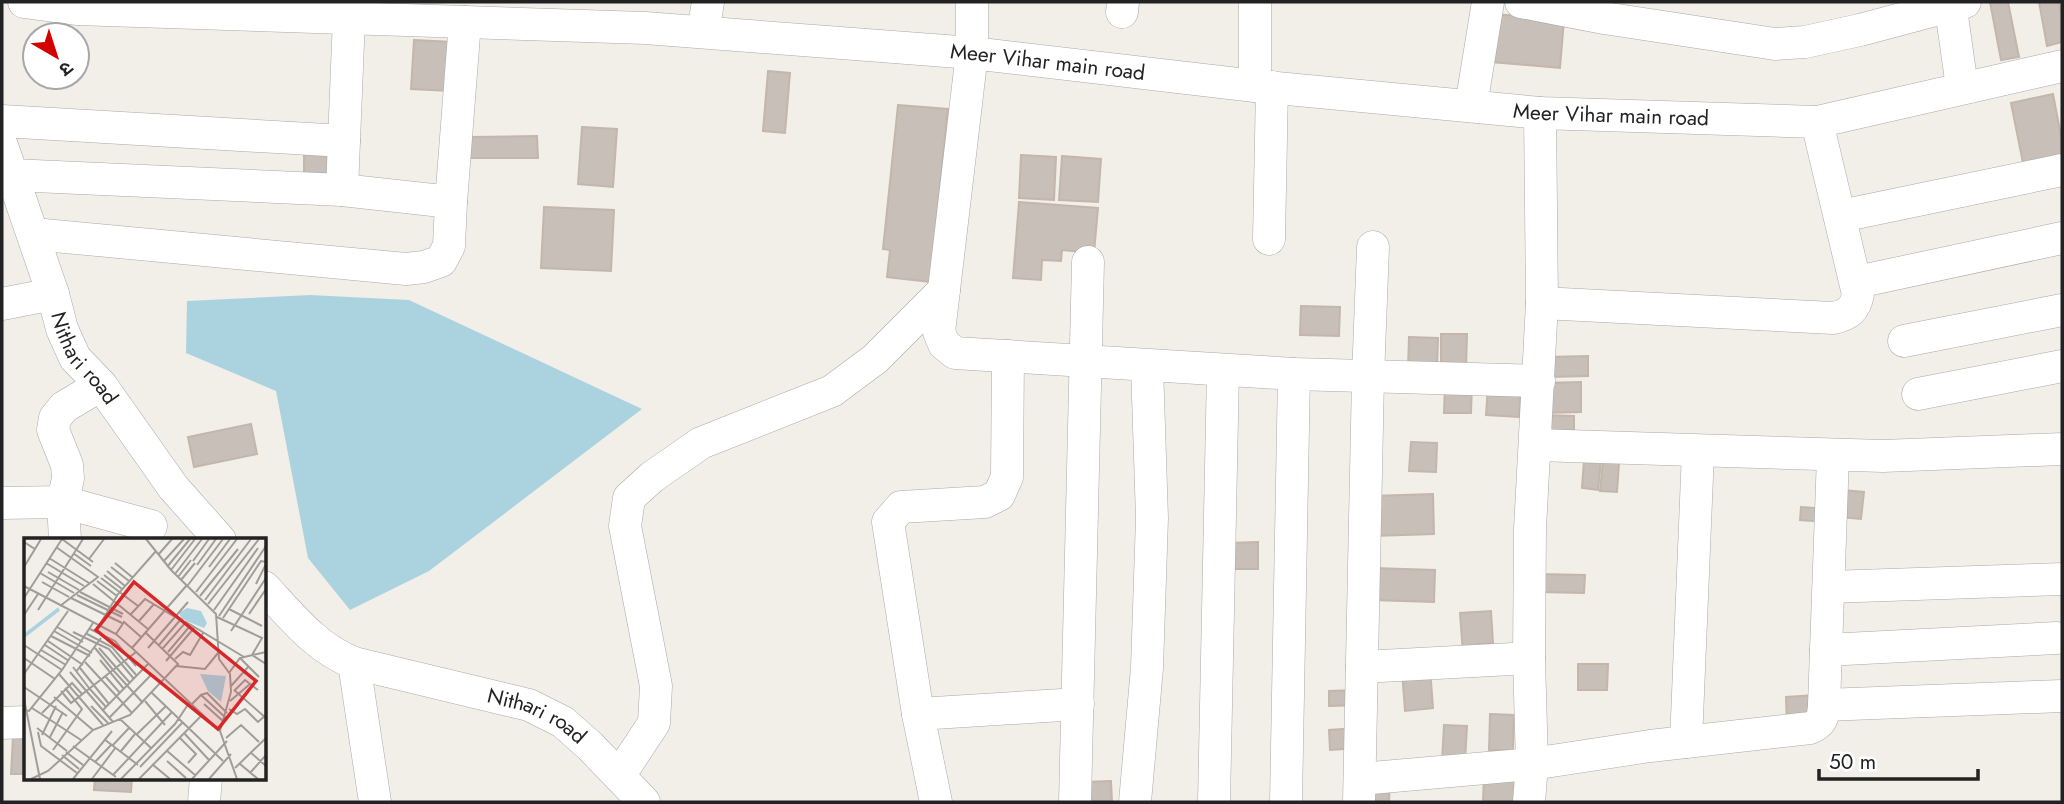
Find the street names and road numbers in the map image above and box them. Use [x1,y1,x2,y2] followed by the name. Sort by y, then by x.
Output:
[949,36,1147,88] street label: Meer Vihar main road
[1512,96,1709,133] street label: Meer Vihar main road
[43,308,125,411] street label: Nithari road
[484,680,593,751] street label: Nithari road

